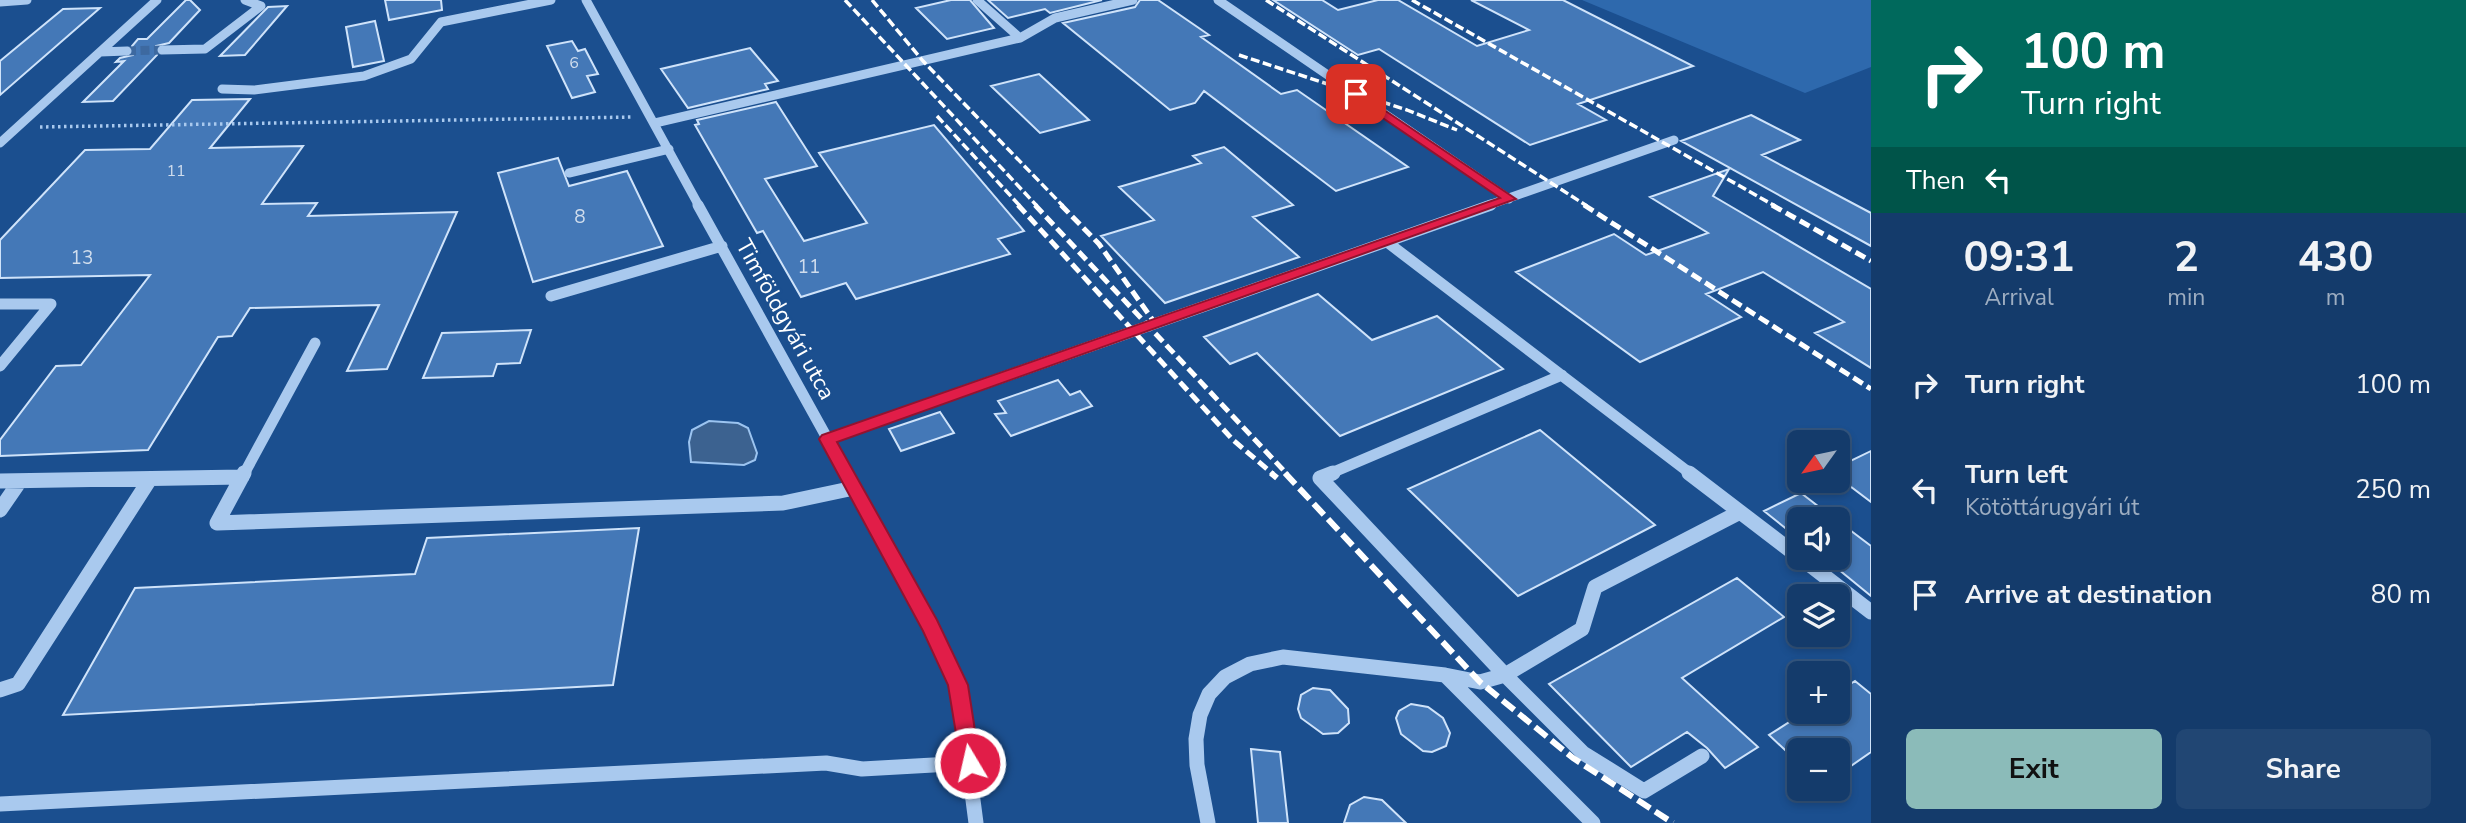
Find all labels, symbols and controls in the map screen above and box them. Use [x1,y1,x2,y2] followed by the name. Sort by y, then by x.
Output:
[2021,18,2165,85] text: 100 m
[1906,28,1997,119] icon: right
[569,52,579,74] house number: 6
[1326,64,1386,124] pin
[1337,75,1375,113] icon: arrive
[2021,82,2161,125] text: Turn right
[166,160,186,182] house number: 11
[1979,161,2017,199] icon: left
[1906,163,1965,198] text: Then
[574,204,586,230] house number: 8
[1964,229,2075,286] text: 09:31
[2174,229,2199,286] text: 2
[2298,229,2373,286] text: 430
[729,233,843,405] street label: Timföldgyári utca
[71,245,93,271] house number: 13
[798,254,820,280] house number: 11
[1985,282,2054,313] text: Arrival
[2167,282,2205,313] text: min
[2326,282,2346,313] text: m
[1906,366,1944,404] icon: right
[1965,367,2084,402] text: Turn right
[2355,367,2431,402] text: 100 m
[1787,430,1850,494] north arrow
[1787,430,1850,801] map controls
[1965,457,2068,492] text: Turn left
[1906,471,1944,509] icon: left
[2355,472,2431,507] text: 250 m
[1965,492,2139,523] text: Kötöttárugyári út
[1787,507,1850,570] button: sound
[1906,576,1944,614] icon: arrive
[1965,577,2212,612] text: Arrive at destination
[2371,577,2431,612] text: 80 m
[1787,584,1850,647] button: layers
[1787,661,1850,724] button: +
[933,726,1007,800] position arrow
[1906,729,2162,809] button: Exit
[2176,729,2431,809] button: Share
[1787,738,1850,801] button: −

